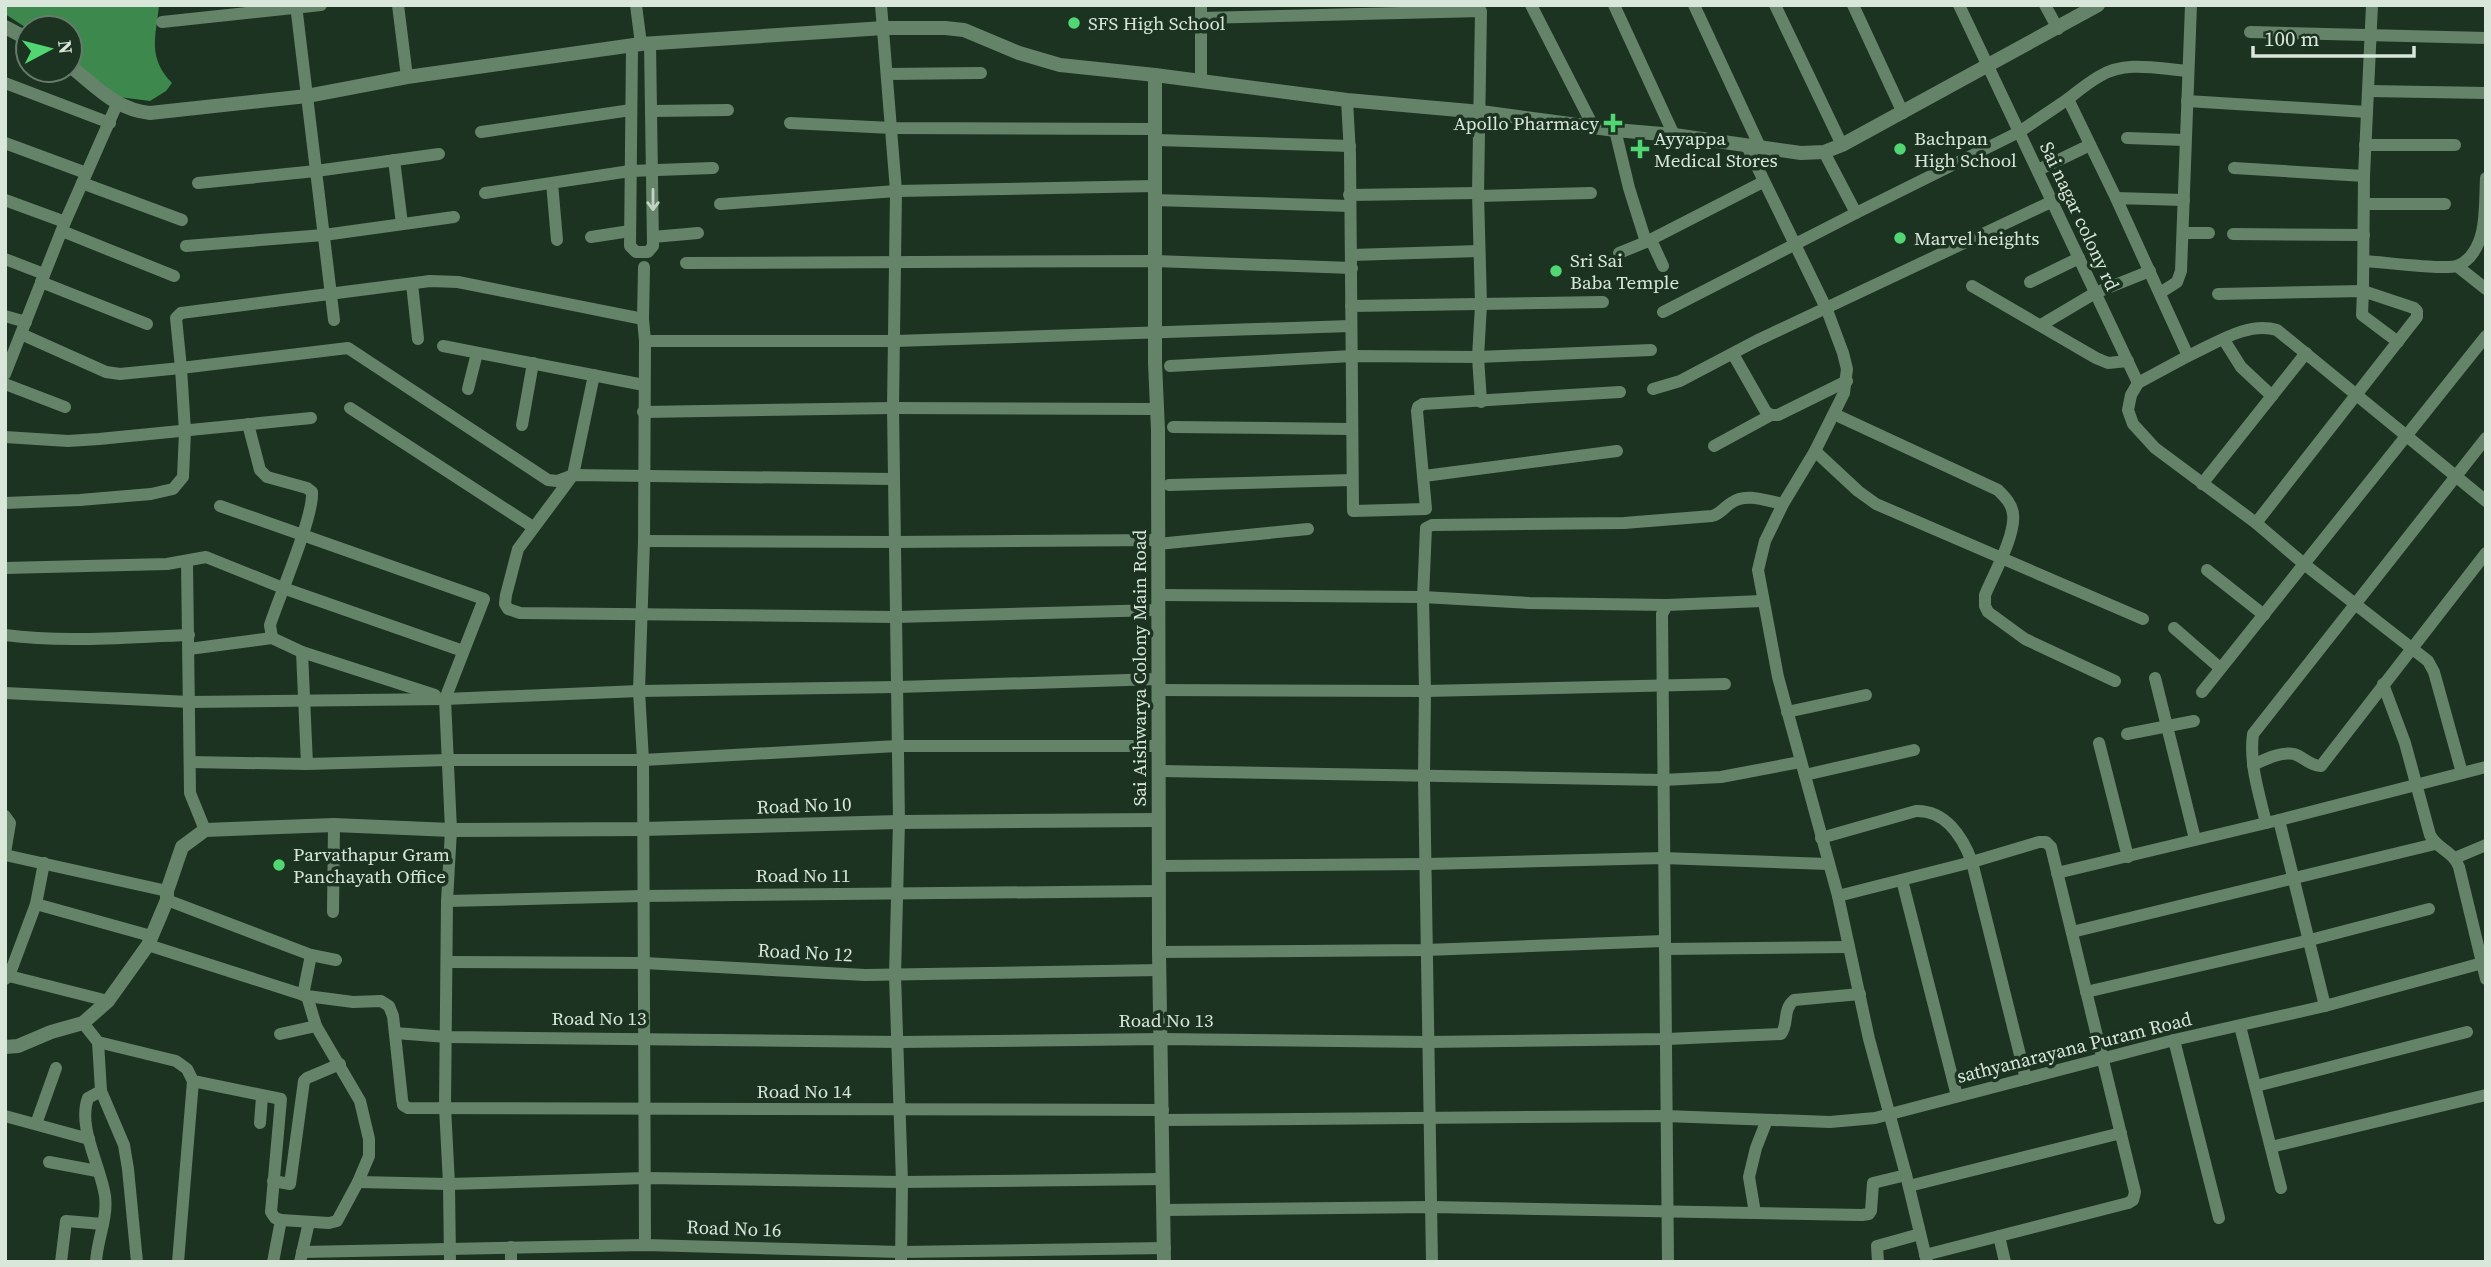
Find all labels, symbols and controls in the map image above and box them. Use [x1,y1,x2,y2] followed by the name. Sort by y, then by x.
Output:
[1088,10,1226,36] place label: SFS High School
[14,14,84,84] north arrow
[2253,14,2414,58] scale bar
[1066,15,1082,31] marker: SFS High School
[2264,24,2319,53] text: 100 m
[52,38,80,56] text: N
[1453,110,1599,136] place label: Apollo Pharmacy
[1605,115,1621,131] marker: Apollo Pharmacy
[1654,125,1778,173] place label: Ayyappa Medical Stores
[1914,125,2017,173] place label: Bachpan High School
[2034,137,2126,295] street label: Sai nagar colony rd
[1632,141,1648,157] marker: Ayyappa Medical Stores
[1892,141,1908,157] marker: Bachpan High School
[646,188,660,211] one-way arrow
[1914,225,2040,251] place label: Marvel heights
[1892,230,1908,246] marker: Marvel heights
[1570,247,1679,295] place label: Sri Sai Baba Temple
[1548,263,1564,279] marker: Sri Sai Baba Temple
[1126,529,1152,806] street label: Sai Aishwarya Colony Main Road
[756,790,852,820] street label: Road No 10
[293,841,450,889] place label: Parvathapur Gram Panchayath Office
[271,857,287,873] marker: Parvathapur Gram Panchayath Office
[755,862,851,888] street label: Road No 11
[757,937,853,967] street label: Road No 12
[551,1005,647,1031] street label: Road No 13
[1954,1005,2194,1089] street label: sathyanarayana Puram Road
[1118,1007,1214,1033] street label: Road No 13
[756,1078,852,1104] street label: Road No 14
[686,1213,782,1243] street label: Road No 16

